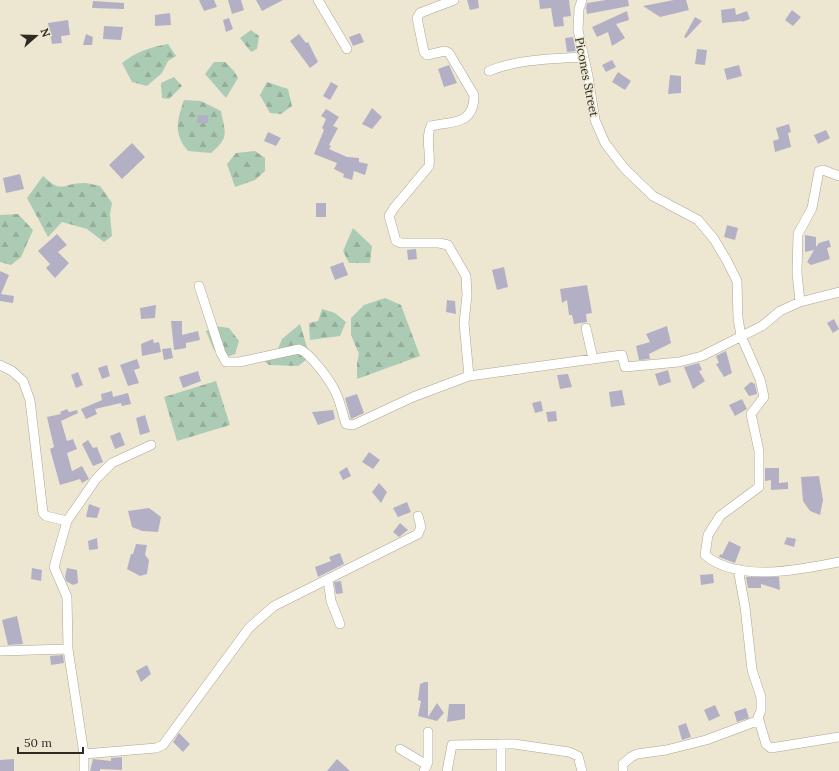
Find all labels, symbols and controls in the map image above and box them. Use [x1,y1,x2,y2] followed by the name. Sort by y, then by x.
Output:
[16,16,56,56] north arrow
[37,26,54,39] text: N
[572,36,602,118] street label: Picones Street
[18,729,83,755] scale bar
[24,735,52,750] text: 50 m

